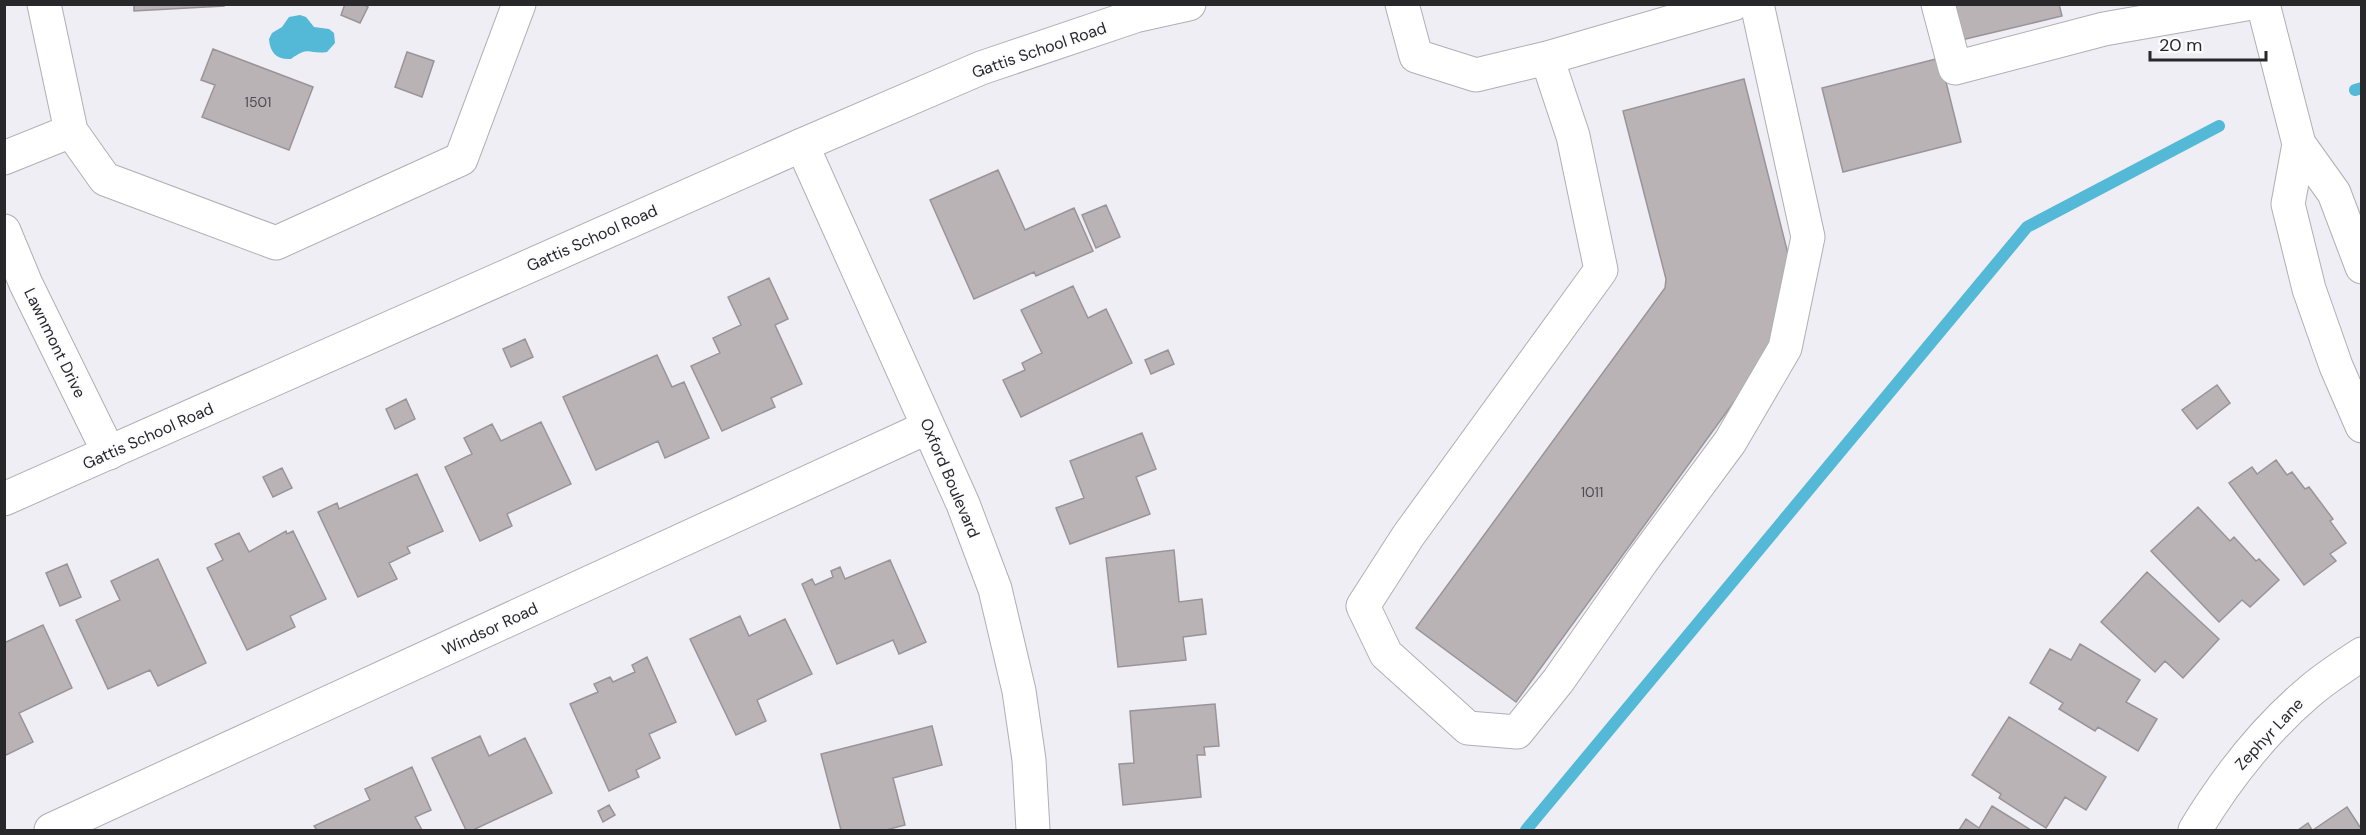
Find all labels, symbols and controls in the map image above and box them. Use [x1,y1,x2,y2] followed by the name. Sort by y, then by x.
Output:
[969,17,1109,83] street label: Gattis School Road
[2150,24,2266,62] scale bar
[2159,33,2202,57] text: 20 m
[245,93,271,111] house number: 1501
[523,200,661,276] street label: Gattis School Road
[19,285,91,401] street label: Lawnmont Drive
[79,398,217,474] street label: Gattis School Road
[915,415,985,541] street label: Oxford Boulevard
[1581,483,1603,501] house number: 1011
[439,598,541,660] street label: Windsor Road
[2230,693,2308,775] street label: Zephyr Lane

